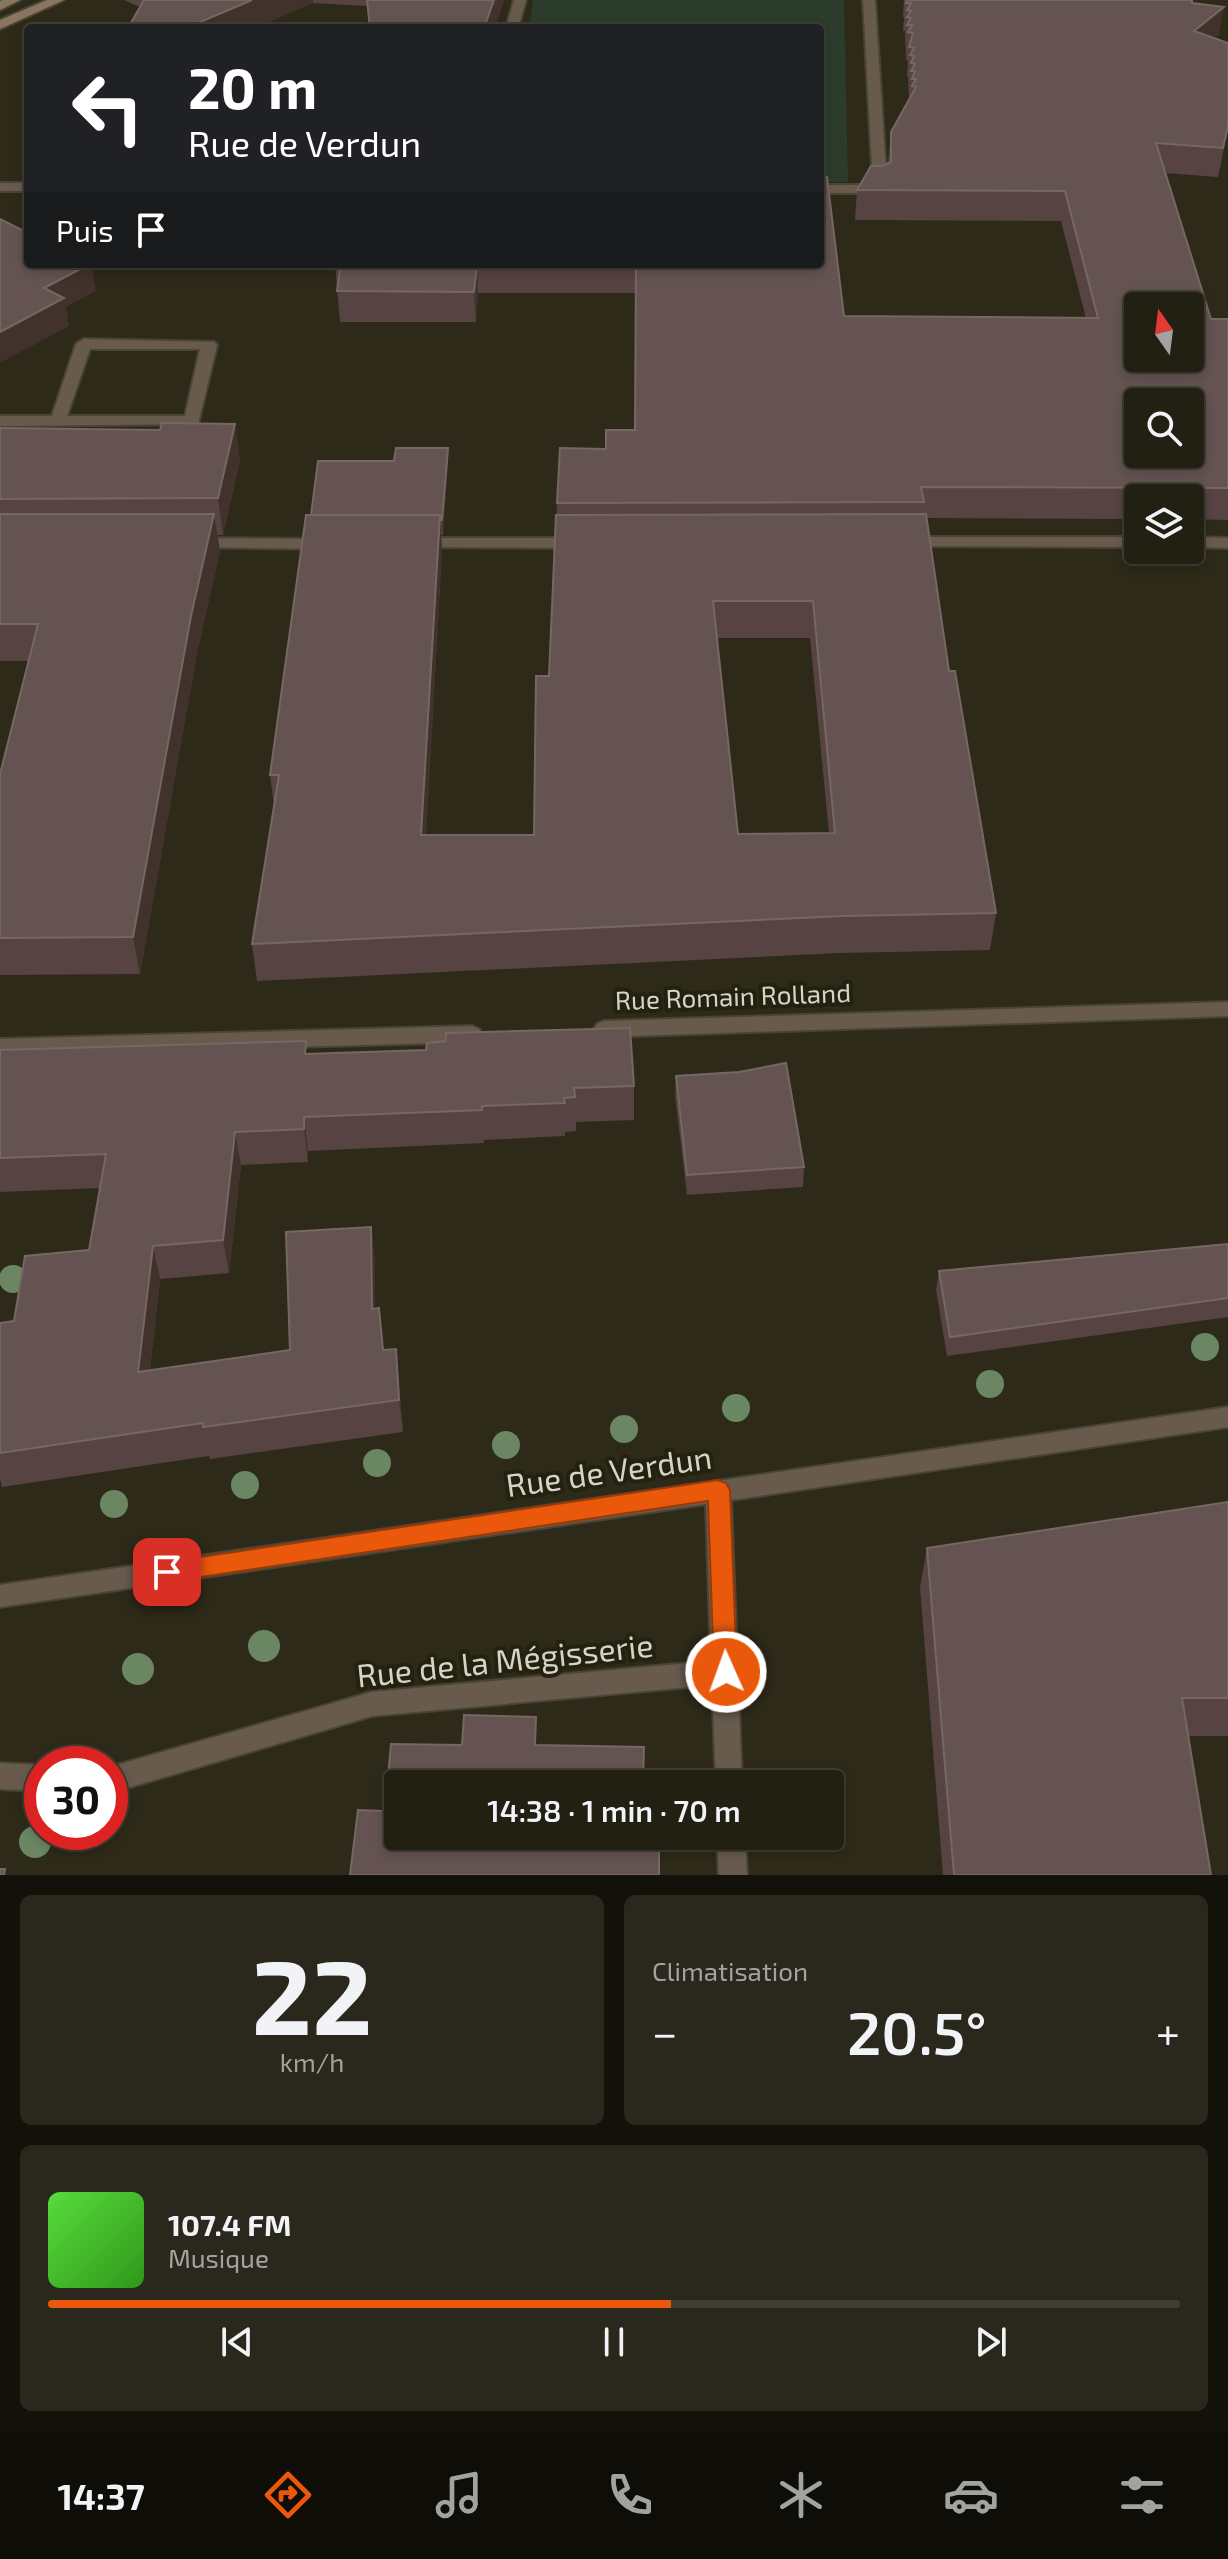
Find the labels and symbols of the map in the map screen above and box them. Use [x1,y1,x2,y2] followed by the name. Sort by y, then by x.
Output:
[1124,292,1204,372] north arrow
[614,976,852,1015] street label: Rue Romain Rolland
[503,1437,714,1503] street label: Rue de Verdun
[133,1538,201,1606] pin
[355,1625,655,1693] street label: Rue de la Mégisserie
[684,1630,768,1714] position arrow
[24,1746,128,1850] speed limit sign: 30

